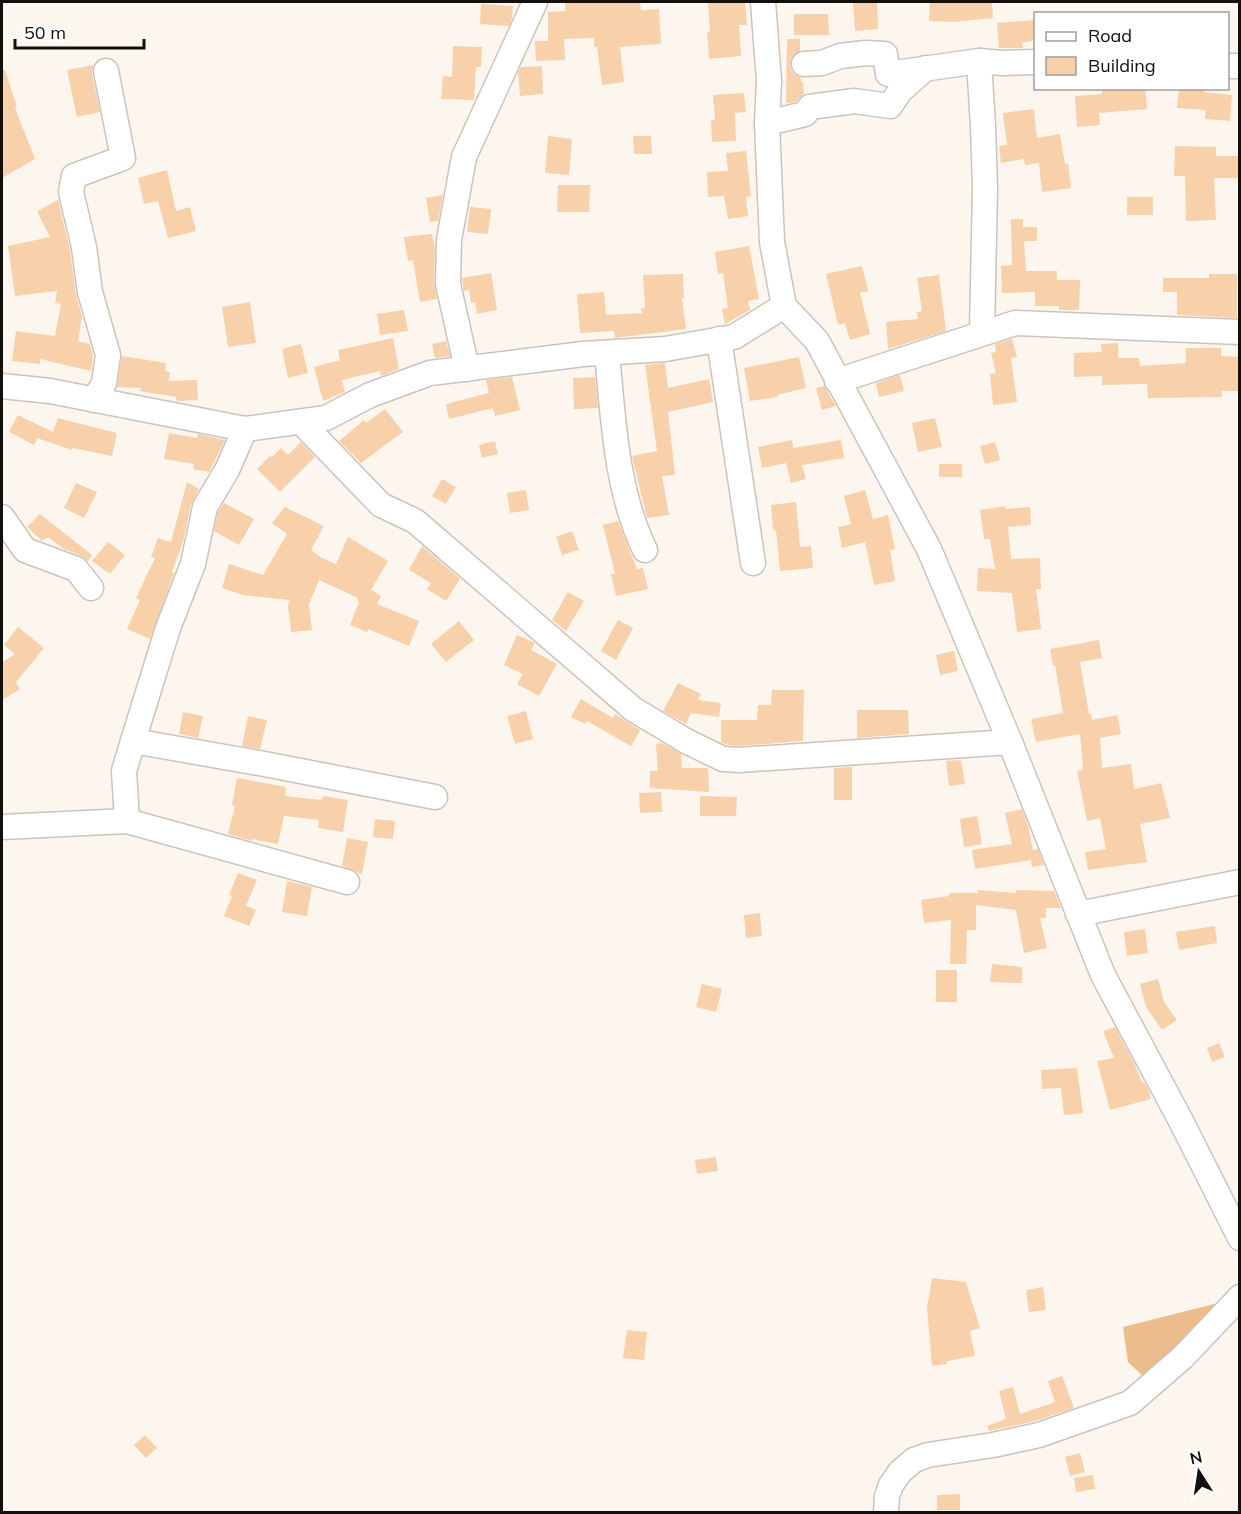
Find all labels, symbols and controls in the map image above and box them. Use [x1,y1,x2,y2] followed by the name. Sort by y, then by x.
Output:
[15,12,144,50] scale bar
[1034,12,1229,90] legend
[24,21,66,44] text: 50 m
[1088,24,1132,47] text: Road
[1088,54,1156,77] text: Building
[1169,1442,1229,1502] north arrow
[1188,1446,1204,1468] text: N

